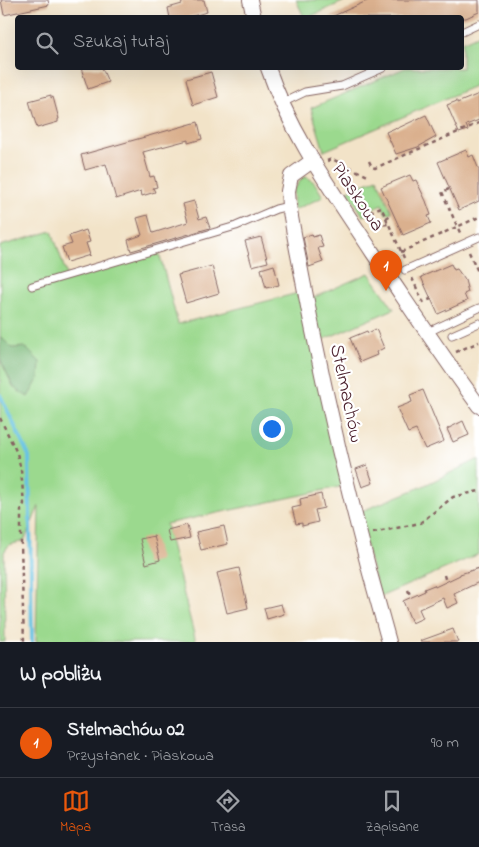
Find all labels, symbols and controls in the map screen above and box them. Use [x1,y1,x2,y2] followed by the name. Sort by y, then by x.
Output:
[15,15,464,70] search box
[33,29,61,57] icon: search
[73,29,169,56] text: Szukaj tutaj
[323,157,391,238] street label: Piaskowa
[370,250,402,291] pin: 1
[321,342,370,445] street label: Stelmachów
[259,416,285,442] your location
[20,660,102,690] text: W pobliżu
[67,717,185,744] text: Stelmachów 02
[33,731,39,755] text: 1
[431,731,459,755] text: 90 m
[67,744,214,768] text: Przystanek · Piaskowa
[60,787,91,838] tab: Mapa
[211,787,246,838] tab: Trasa
[366,787,419,838] tab: Zapisane

